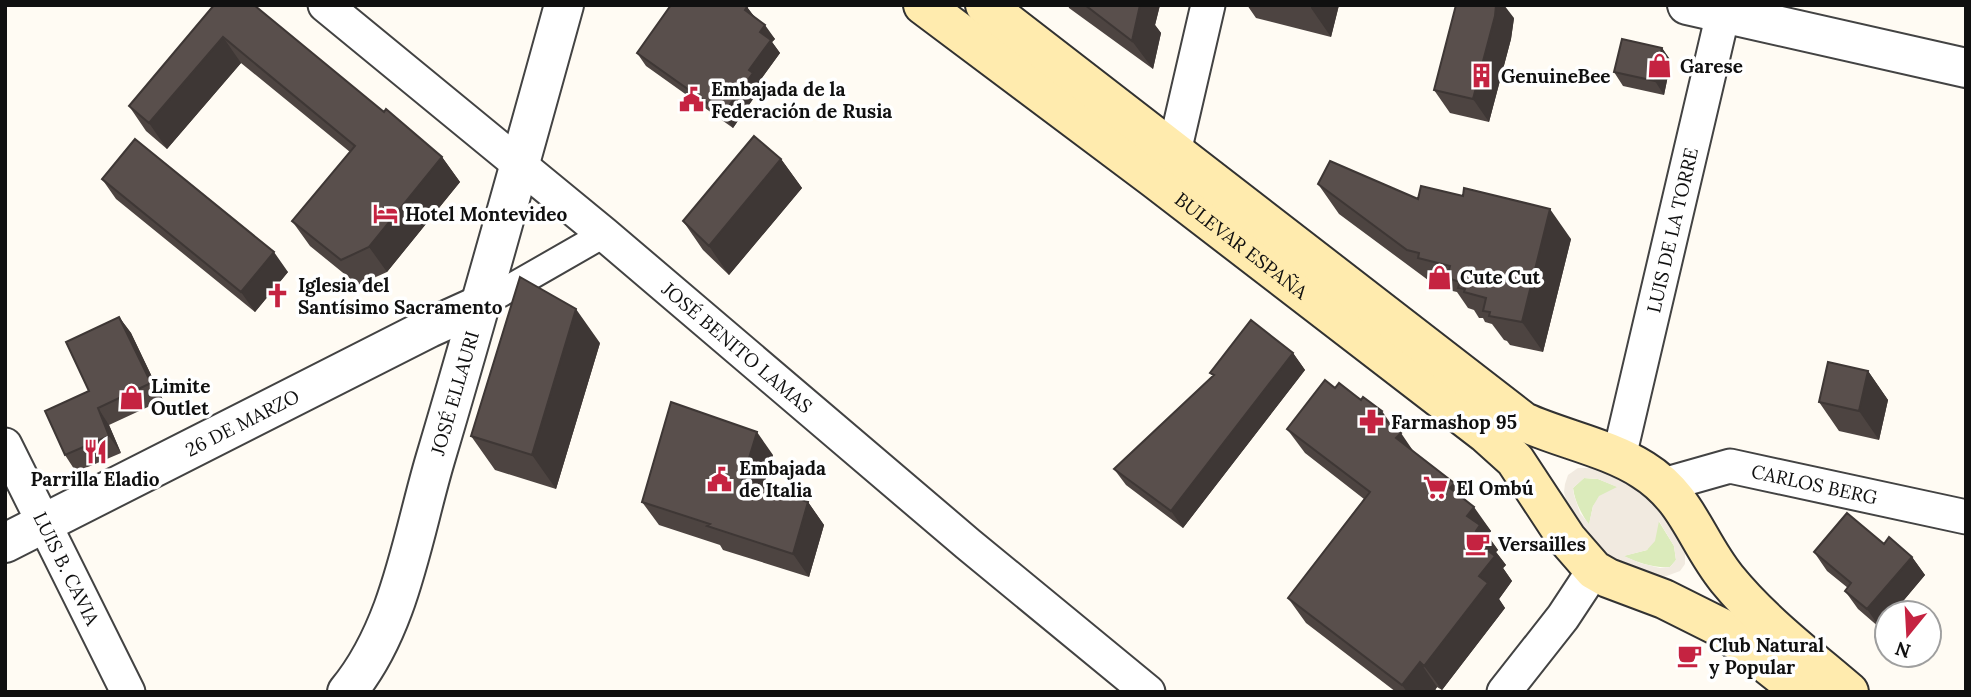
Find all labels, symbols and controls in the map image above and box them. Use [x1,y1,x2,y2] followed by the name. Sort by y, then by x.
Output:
[1646,52,1674,80] shop icon: Garese
[1680,54,1743,78] place label: Garese
[1467,62,1495,90] building icon: GenuineBee
[1501,64,1611,88] place label: GenuineBee
[711,77,892,123] place label: Embajada de la Federación de Rusia
[677,86,705,114] public building icon: Embajada de la Federación de Rusia
[1641,145,1703,315] street label: LUIS DE LA TORRE
[1170,187,1313,305] street label: BULEVAR ESPAÑA
[371,200,399,228] hotel icon: Hotel Montevideo
[405,202,567,226] place label: Hotel Montevideo
[1426,263,1454,291] shop icon: Cute Cut
[1460,265,1542,289] place label: Cute Cut
[298,273,503,319] place label: Iglesia del Santísimo Sacramento
[657,276,817,418] street label: JOSÉ BENITO LAMAS
[264,282,292,310] church icon: Iglesia del Santísimo Sacramento
[425,328,484,459] street label: JOSÉ ELLAURI
[151,374,210,420] place label: Limite Outlet
[117,383,145,411] shop icon: Limite Outlet
[181,384,303,462] street label: 26 DE MARZO
[1357,408,1385,436] pharmacy icon: Farmashop 95
[1391,410,1517,434] place label: Farmashop 95
[81,437,109,465] restaurant icon: Parrilla Eladio
[739,456,826,502] place label: Embajada de Italia
[1749,459,1880,510] street label: CARLOS BERG
[705,465,733,493] public building icon: Embajada de Italia
[30,467,160,491] place label: Parrilla Eladio
[1422,474,1450,502] supermarket icon: El Ombú
[1456,476,1534,500] place label: El Ombú
[28,508,105,630] street label: LUIS B. CAVIA
[1464,530,1492,558] cafe icon: Versailles
[1498,532,1586,556] place label: Versailles
[1873,599,1943,669] north arrow
[1709,633,1824,679] place label: Club Natural y Popular
[1892,636,1913,664] text: N
[1675,642,1703,670] cafe icon: Club Natural y Popular

